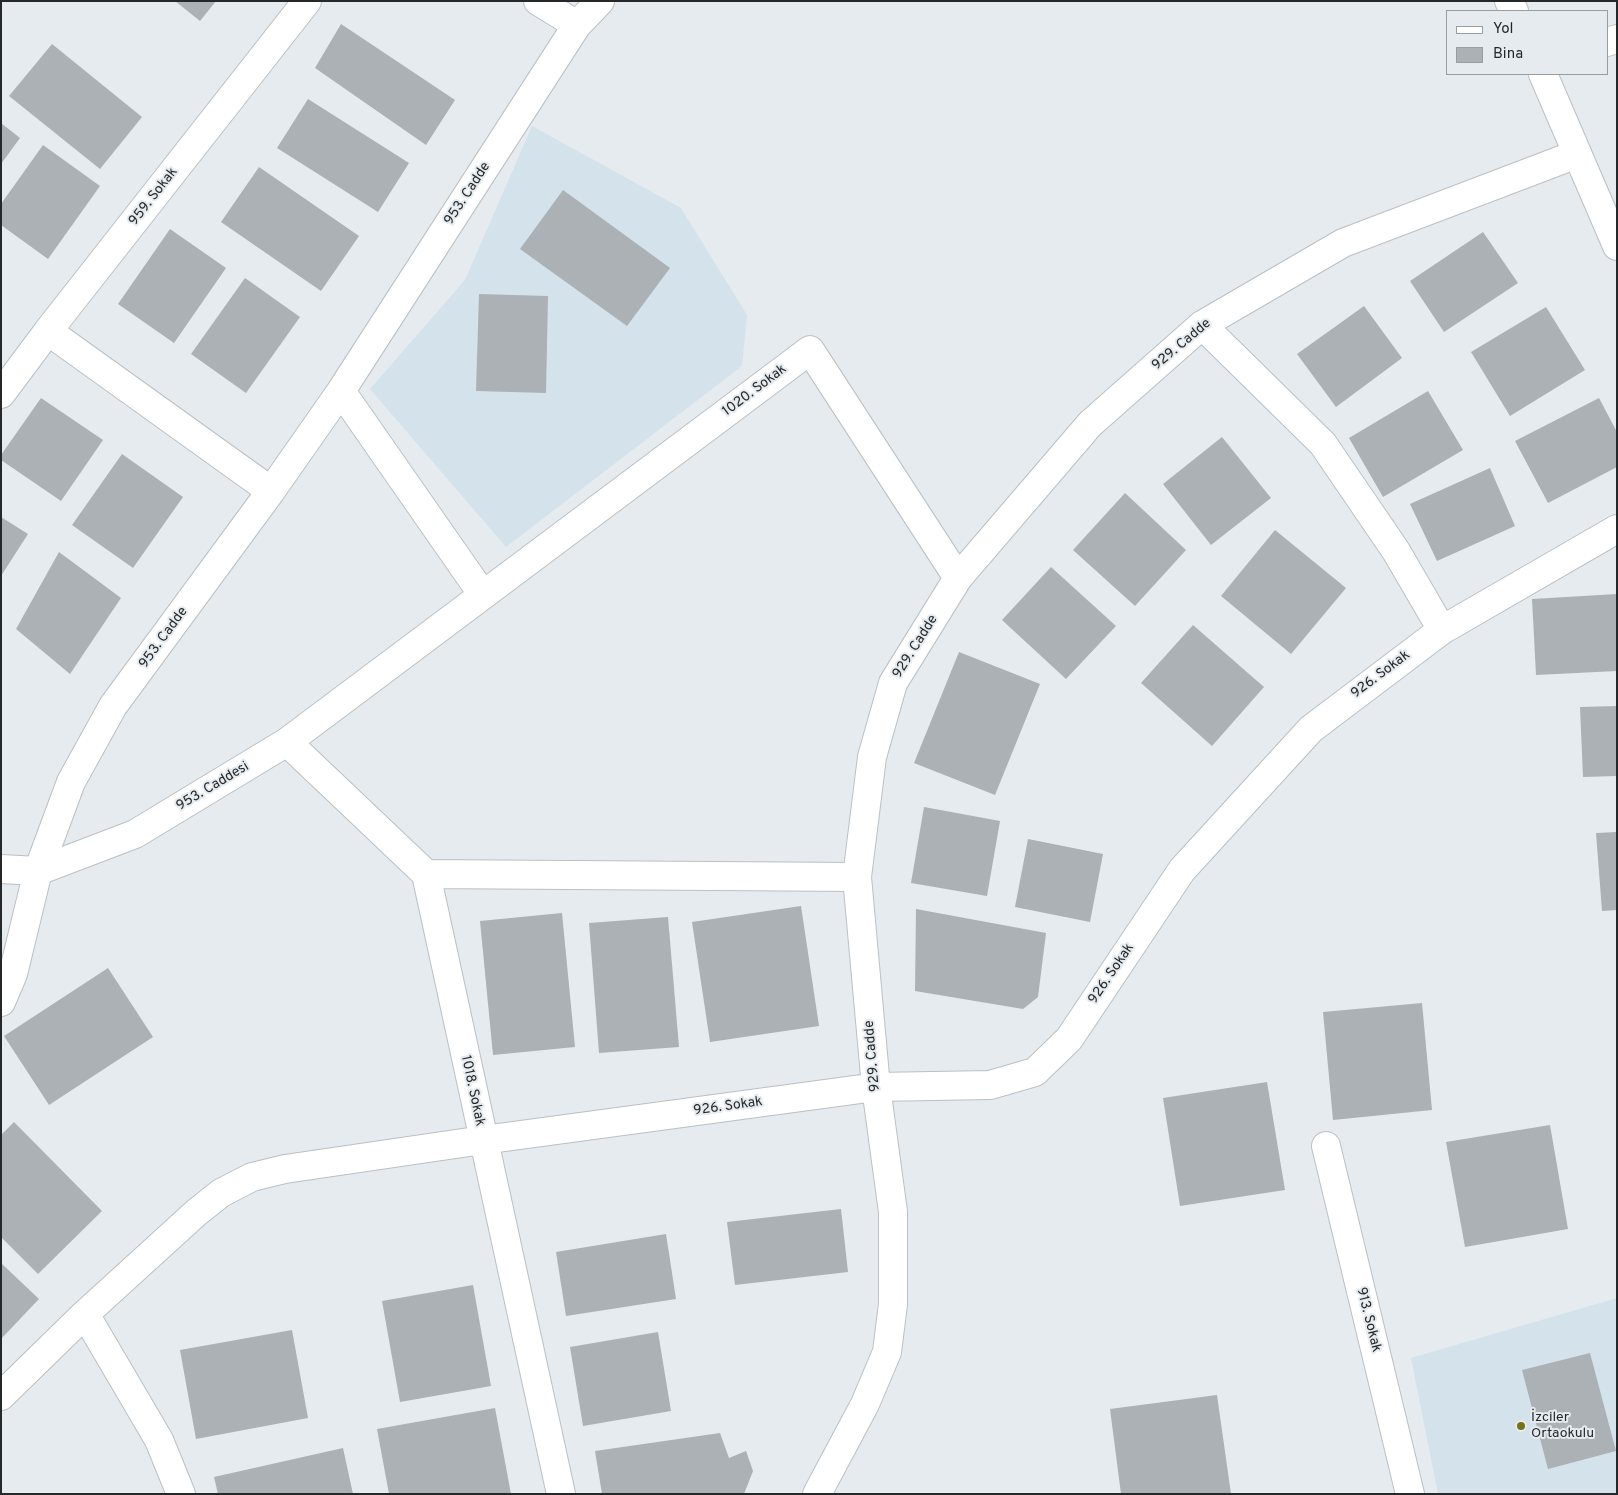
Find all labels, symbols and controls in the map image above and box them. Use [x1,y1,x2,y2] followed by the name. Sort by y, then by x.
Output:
[1446,10,1608,75] legend
[1493,20,1514,39] text: Yol
[1493,45,1523,64] text: Bina
[441,159,495,229] street label: 953. Cadde
[126,164,182,230] street label: 959. Sokak
[1149,316,1215,374] street label: 929. Cadde
[720,361,790,421] street label: 1020. Sokak
[136,604,192,672] street label: 953. Cadde
[890,612,942,682] street label: 929. Cadde
[1348,647,1414,703] street label: 926. Sokak
[174,759,252,815] street label: 953. Caddesi
[1086,940,1138,1008] street label: 926. Sokak
[862,1020,884,1092] street label: 929. Cadde
[456,1054,488,1128] street label: 1018. Sokak
[692,1094,764,1120] street label: 926. Sokak
[1352,1286,1384,1354] street label: 913. Sokak
[1531,1410,1594,1442] place label: İzciler Ortaokulu
[1515,1420,1527,1432] marker: İzciler Ortaokulu

